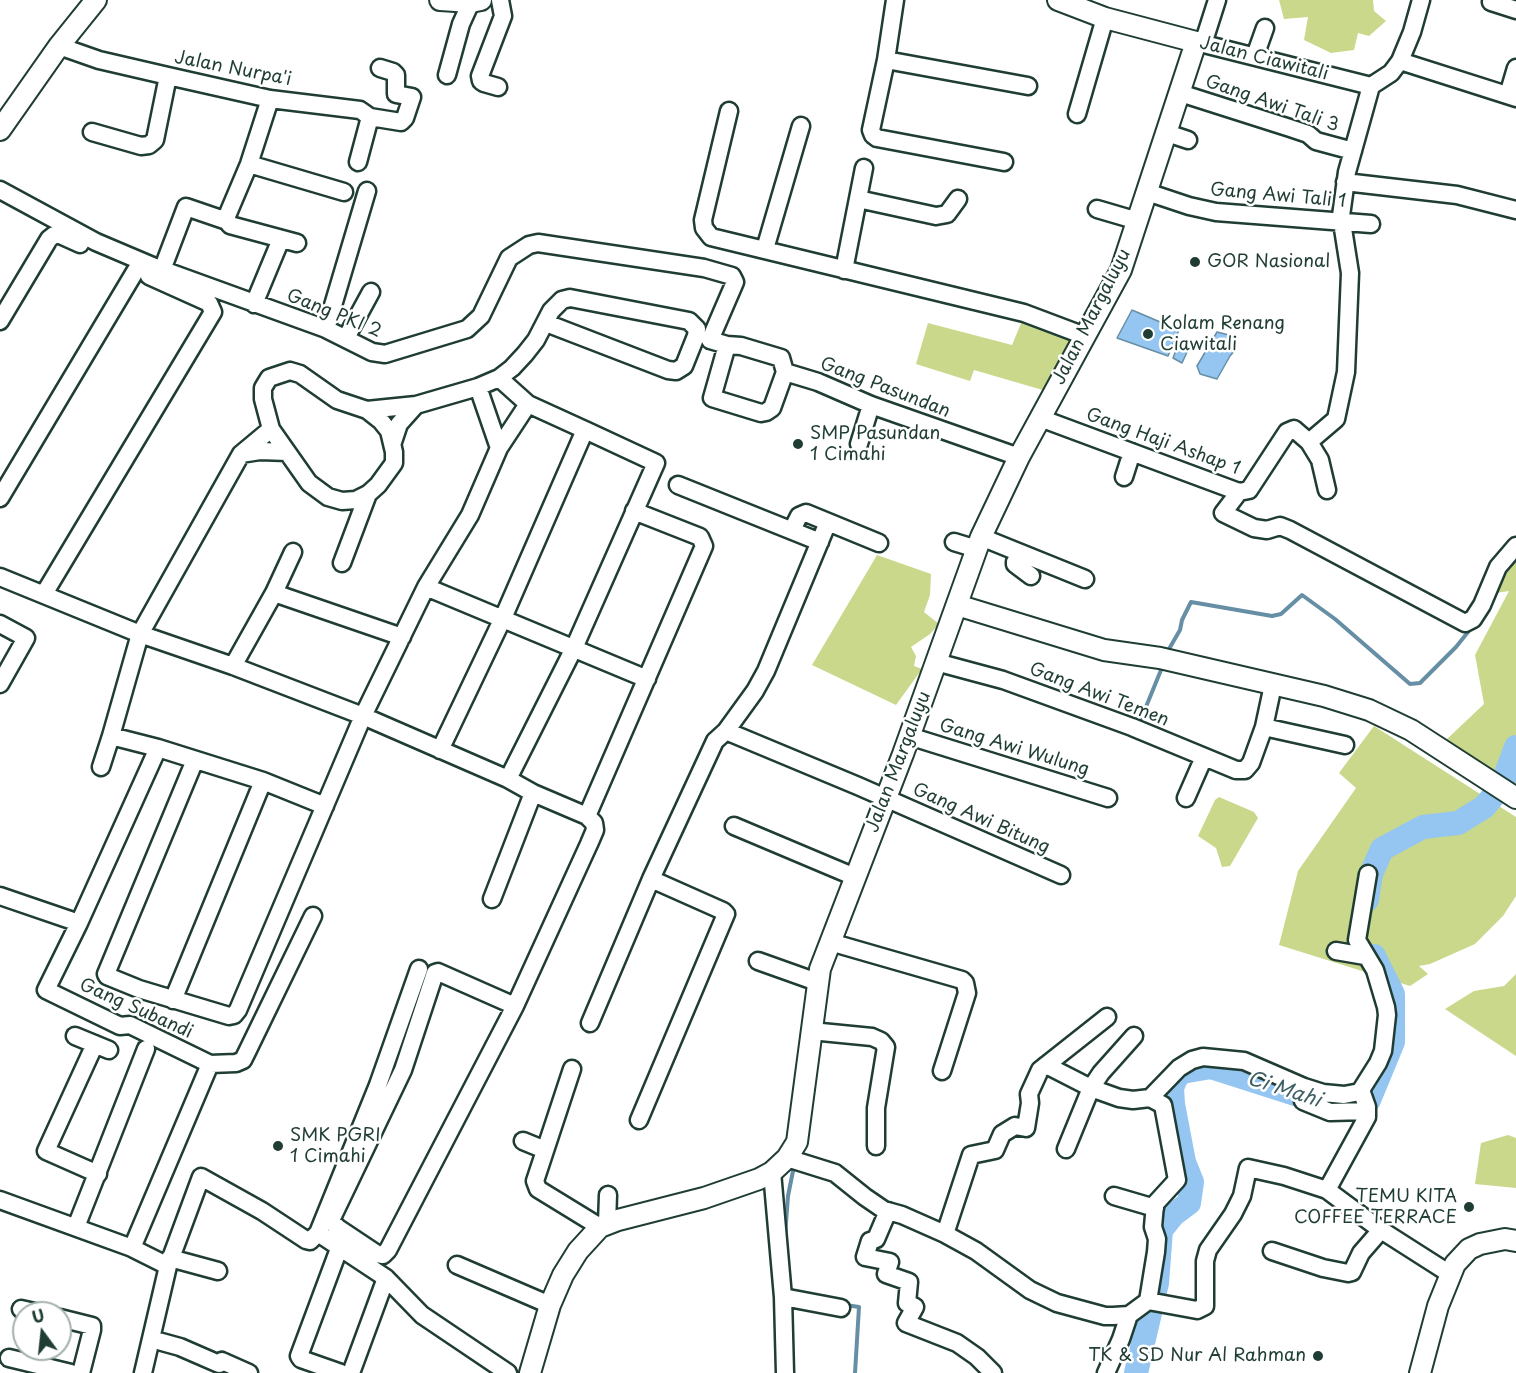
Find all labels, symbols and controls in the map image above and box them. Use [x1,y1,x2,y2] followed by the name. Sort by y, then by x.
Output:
[1197,33,1331,85] street label: Jalan Ciawitali
[173,47,293,91] street label: Jalan Nurpa'i
[1202,71,1342,137] street label: Gang Awi Tali 3
[1209,179,1347,213] street label: Gang Awi Tali 1
[1048,246,1136,388] street label: Jalan Margaluyu
[1207,251,1330,273] place label: GOR Nasional
[1188,255,1202,269] marker: GOR Nasional
[283,285,385,343] street label: Gang PKI 2
[1160,313,1285,356] place label: Kolam Renang Ciawitali
[1141,327,1155,341] marker: Kolam Renang Ciawitali
[817,353,953,423] street label: Gang Pasundan
[1083,404,1243,480] street label: Gang Haji Ashap 1
[810,423,940,466] place label: SMP Pasundan 1 Cimahi
[791,437,805,451] marker: SMP Pasundan 1 Cimahi
[1026,658,1172,732] street label: Gang Awi Temen
[862,688,936,836] street label: Jalan Margaluyu
[936,715,1092,781] street label: Gang Awi Wulung
[909,779,1053,859] street label: Gang Awi Bitung
[76,974,196,1044] street label: Gang Subandi
[1244,1067,1324,1113] water label: Ci Mahi
[290,1125,381,1168] place label: SMK PGRI 1 Cimahi
[271,1139,285,1153] marker: SMK PGRI 1 Cimahi
[1294,1186,1457,1228] place label: TEMU KITA COFFEE TERRACE
[1462,1200,1476,1214] marker: TEMU KITA COFFEE TERRACE
[12,1301,72,1361] north arrow
[29,1302,47,1329] text: U
[1088,1345,1306,1367] place label: TK & SD Nur Al Rahman
[1311,1349,1325,1363] marker: TK & SD Nur Al Rahman

